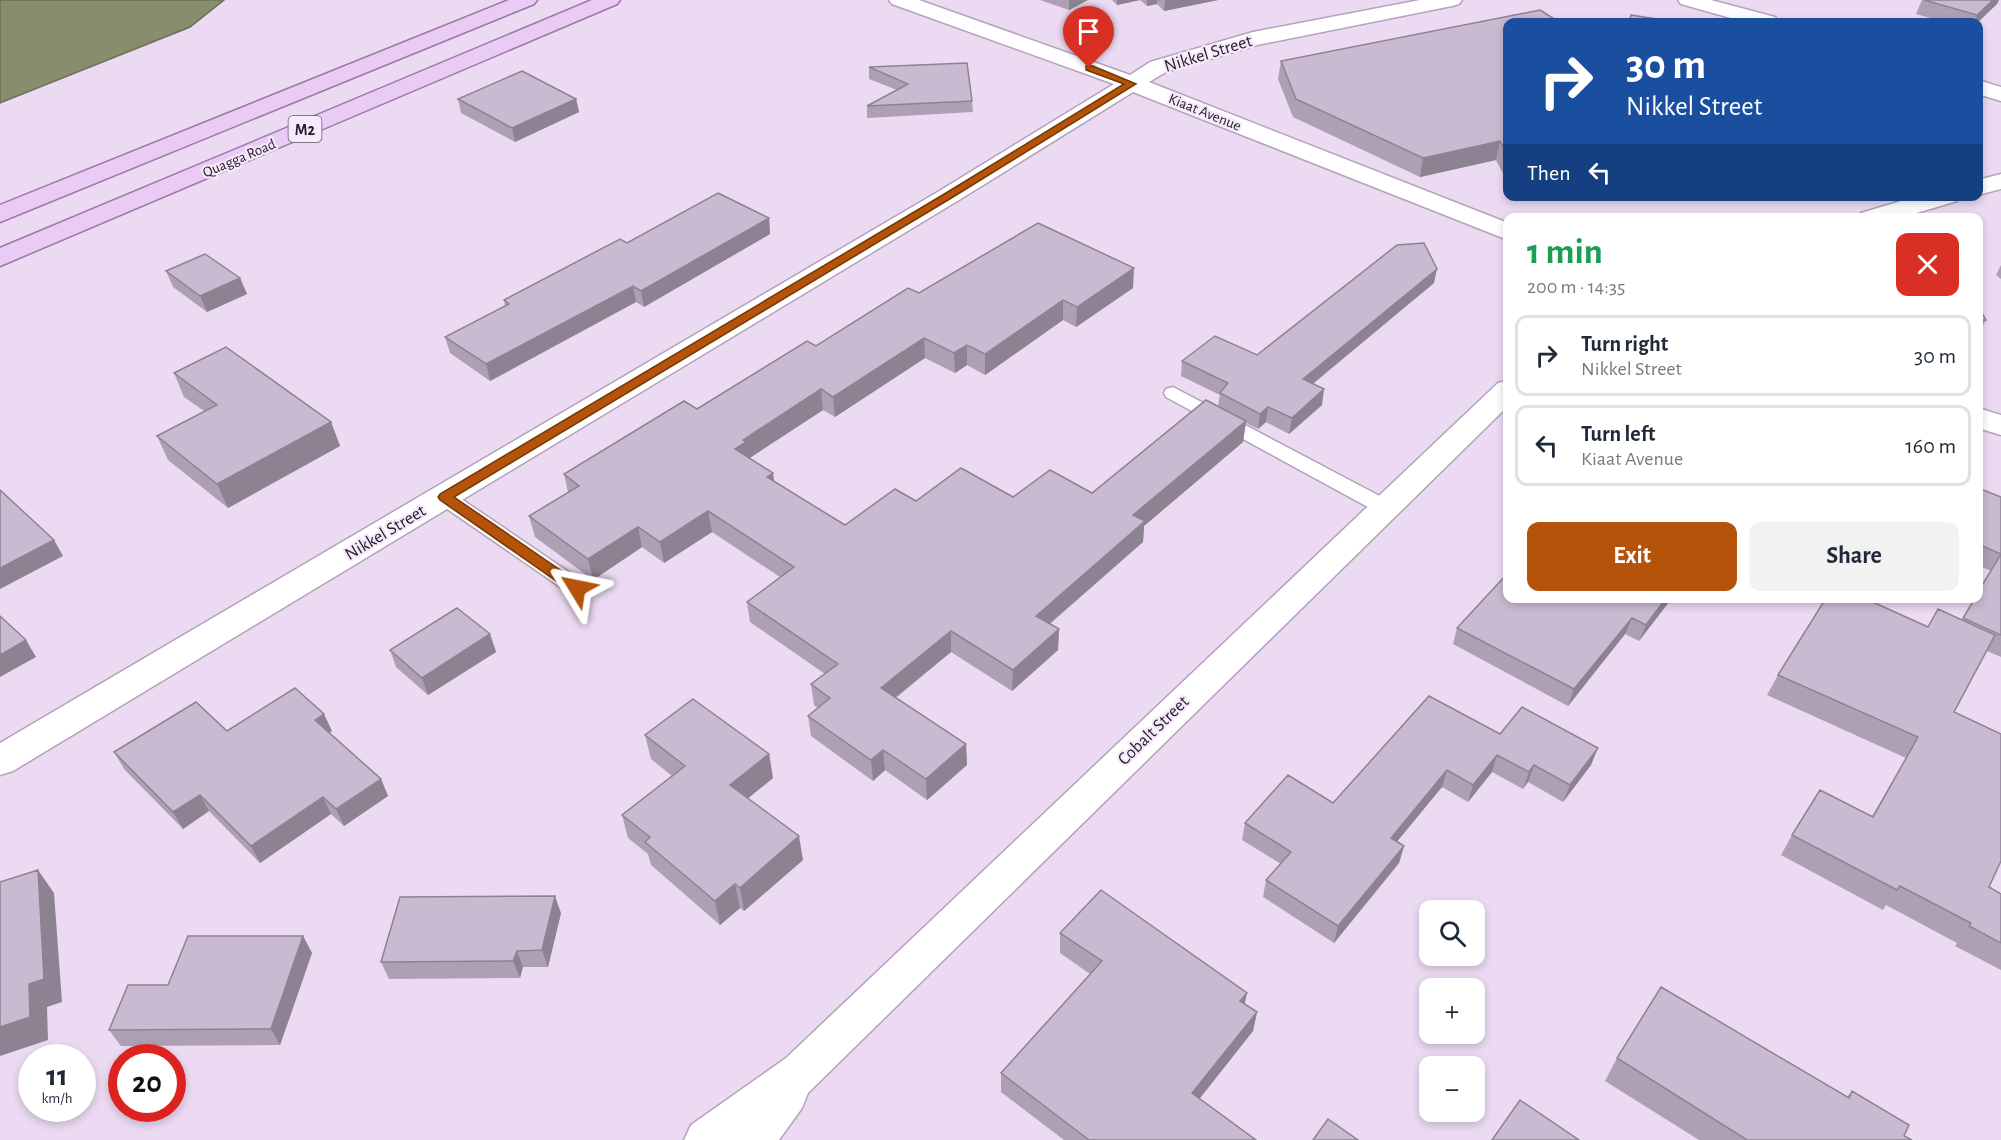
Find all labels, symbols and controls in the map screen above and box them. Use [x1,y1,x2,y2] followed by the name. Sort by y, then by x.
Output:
[1063,6,1114,68] pin
[1072,15,1105,48] icon: arrive
[1162,32,1255,76] street label: Nikkel Street
[1527,42,1605,120] icon: right
[1626,44,1706,86] text: 30 m
[1166,91,1243,134] street label: Kiaat Avenue
[1626,93,1762,120] text: Nikkel Street
[288,116,322,142] road number: M2
[200,136,278,181] street label: Quagga Road
[1583,156,1616,189] icon: left
[1527,162,1571,184] text: Then
[1896,233,1959,296] button: close
[1527,234,1603,270] text: 1 min
[1527,277,1625,297] text: 200 m · 14:35
[1581,333,1668,355] text: Turn right
[1530,339,1563,372] icon: right
[1914,345,1956,367] text: 30 m
[1581,359,1682,379] text: Nikkel Street
[1581,423,1655,445] text: Turn left
[1530,429,1563,462] icon: left
[1905,435,1956,457] text: 160 m
[1581,449,1683,469] text: Kiaat Avenue
[342,502,429,564] street label: Nikkel Street
[1527,522,1737,591] button: Exit
[1749,522,1959,591] button: Share
[545,556,609,620] position arrow
[1115,692,1193,769] street label: Cobalt Street
[1419,900,1485,1122] map controls
[1419,900,1485,966] button: search
[1419,978,1485,1044] button: +
[108,1044,186,1122] speed limit sign: 20
[1419,1056,1485,1122] button: −
[46,1061,68,1091] text: 11
[42,1091,72,1106] text: km/h

